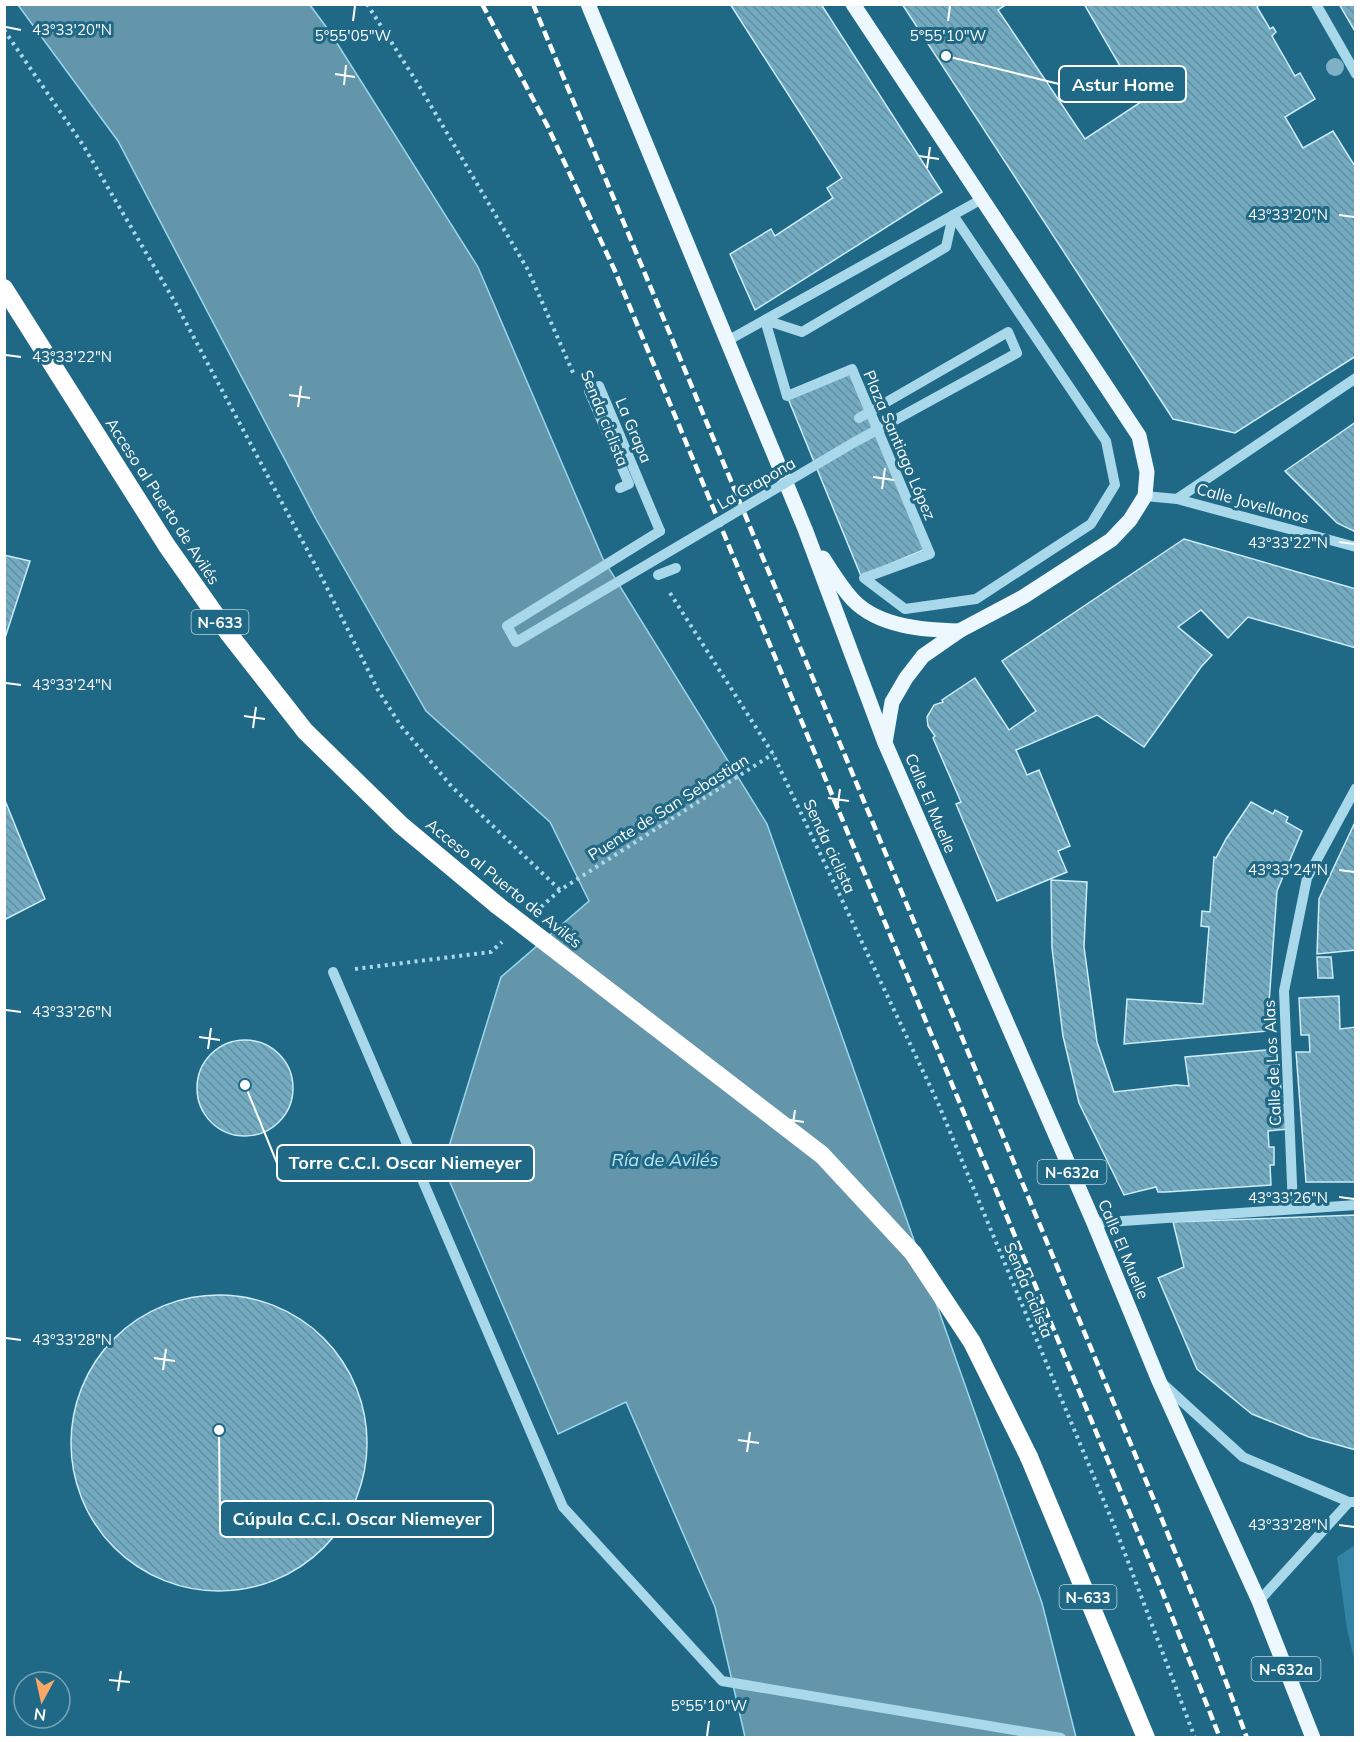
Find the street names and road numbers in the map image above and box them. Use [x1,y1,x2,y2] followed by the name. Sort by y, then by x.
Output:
[577,367,633,469] street label: Senda ciclista
[859,367,941,523] street label: Plaza Santiago López
[611,394,657,466] street label: La Grapa
[102,414,224,588] street label: Acceso al Puerto de Avilés
[713,453,799,513] street label: La Grapona
[1194,478,1312,528] street label: Calle Jovellanos
[192,610,248,634] road number: N-633
[584,749,752,865] street label: Puente de San Sebastian
[901,750,961,856] street label: Calle El Muelle
[799,796,861,896] street label: Senda ciclista
[422,814,586,952] street label: Acceso al Puerto de Avilés
[1259,999,1285,1127] street label: Calle de Los Alas
[1038,1160,1106,1184] road number: N-632a
[1094,1196,1154,1302] street label: Calle El Muelle
[1000,1239,1058,1341] street label: Senda ciclista
[1060,1585,1116,1609] road number: N-633
[1252,1657,1320,1681] road number: N-632a

